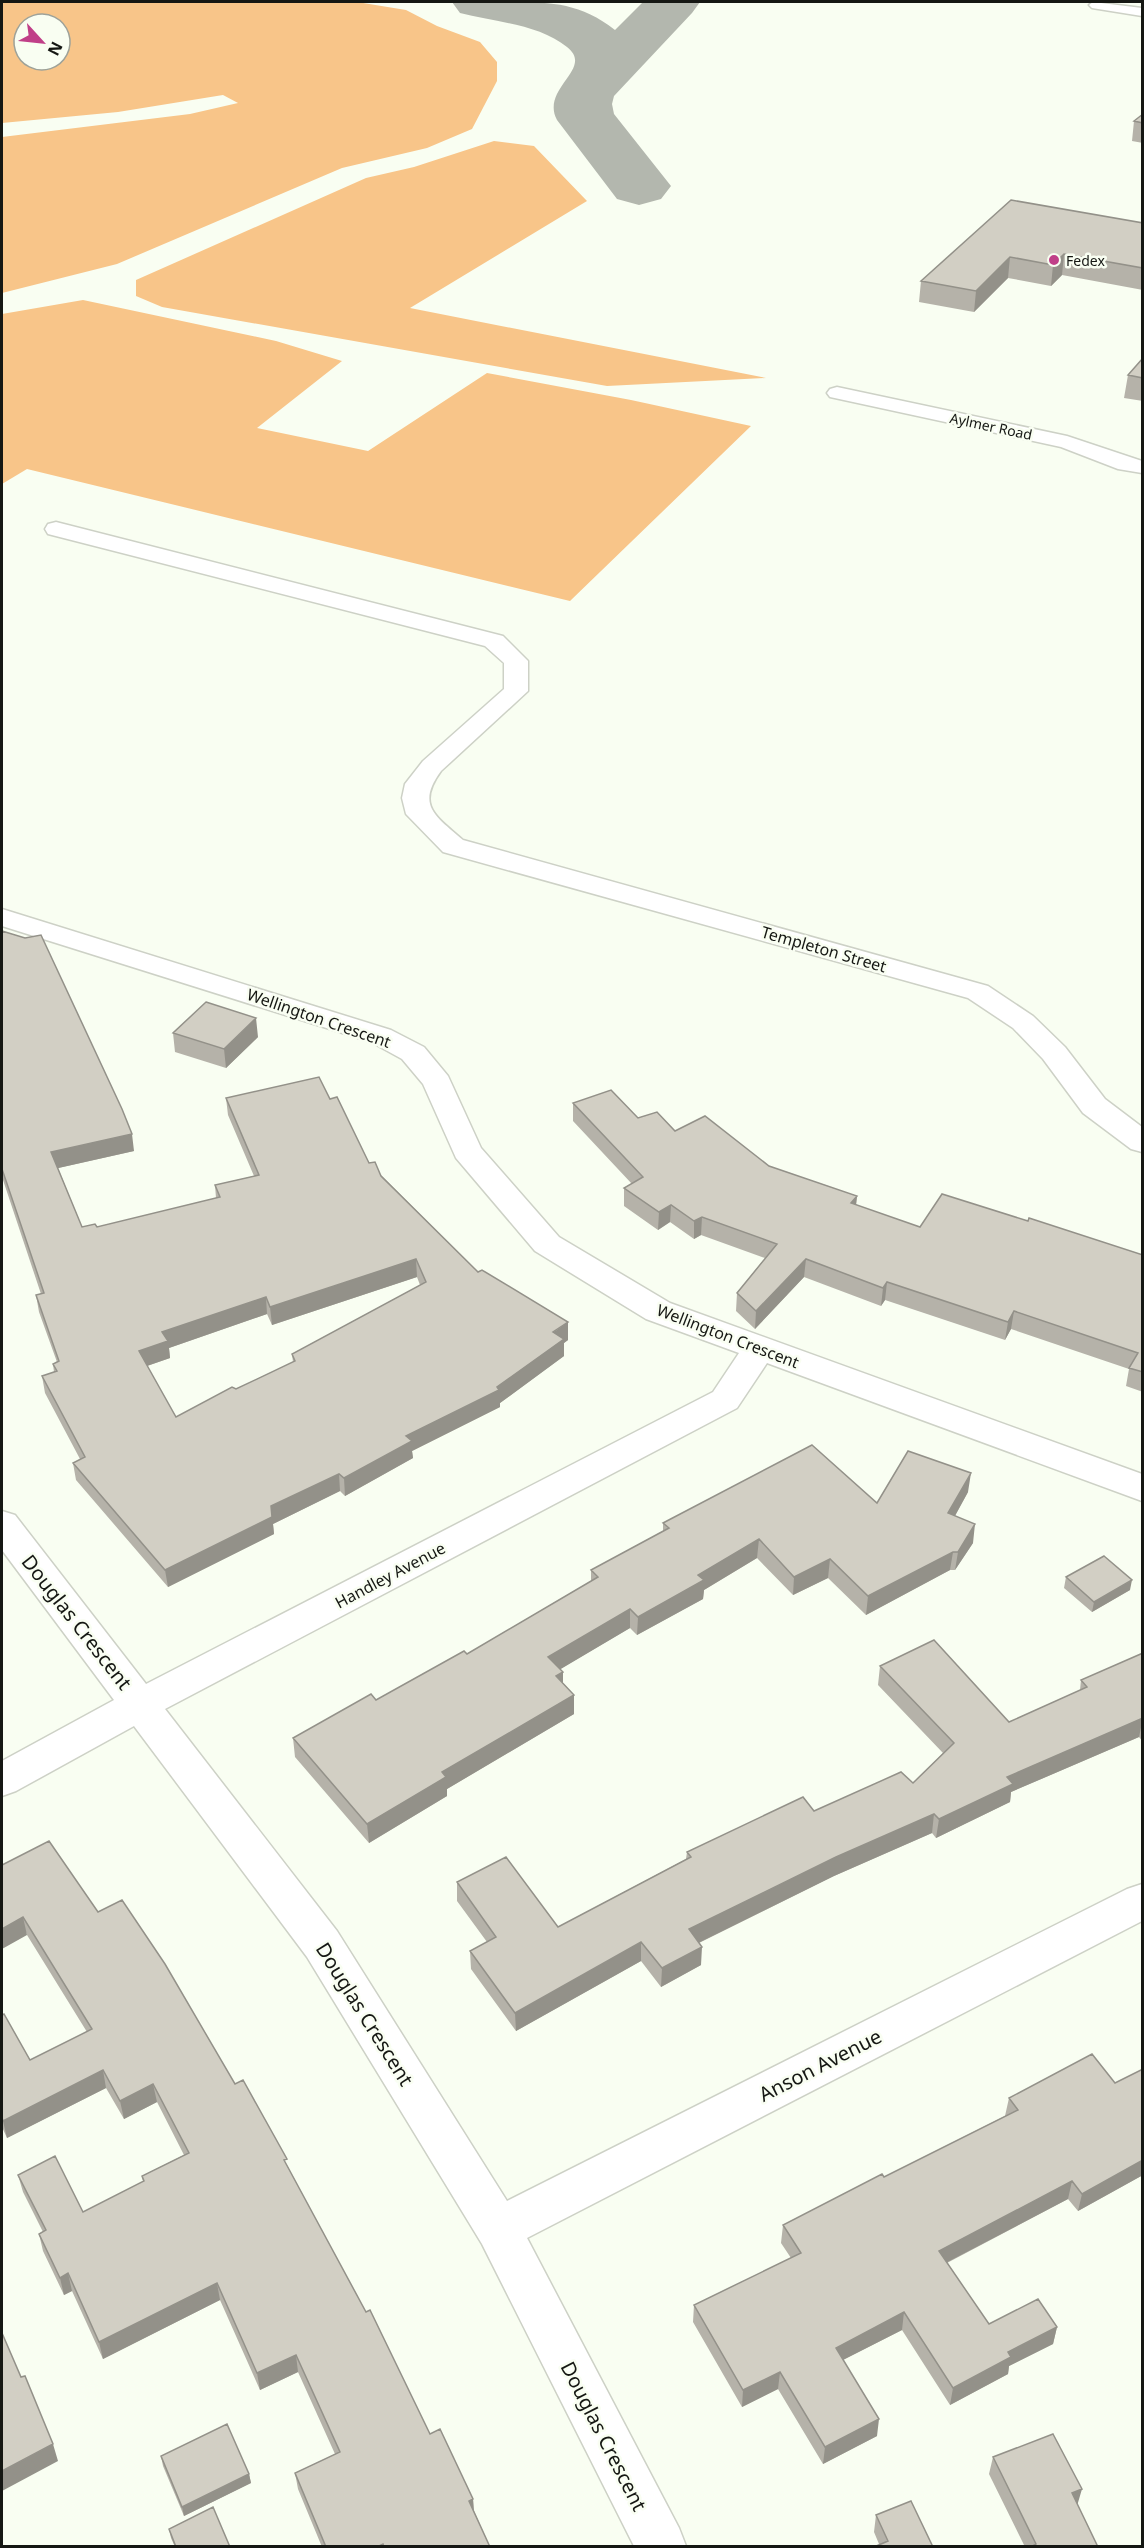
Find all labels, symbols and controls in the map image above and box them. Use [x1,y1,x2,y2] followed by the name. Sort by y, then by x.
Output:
[12,12,72,72] north arrow
[43,38,68,60] text: N
[1066,251,1105,270] place label: Fedex
[1047,253,1061,267] marker: Fedex
[948,408,1034,444] street label: Aylmer Road
[759,921,889,977] street label: Templeton Street
[244,983,394,1053] street label: Wellington Crescent
[654,1299,802,1373] street label: Wellington Crescent
[331,1537,449,1613] street label: Handley Avenue
[16,1549,138,1695] street label: Douglas Crescent
[310,1937,420,2091] street label: Douglas Crescent
[754,2022,886,2108] street label: Anson Avenue
[555,2357,653,2515] street label: Douglas Crescent

